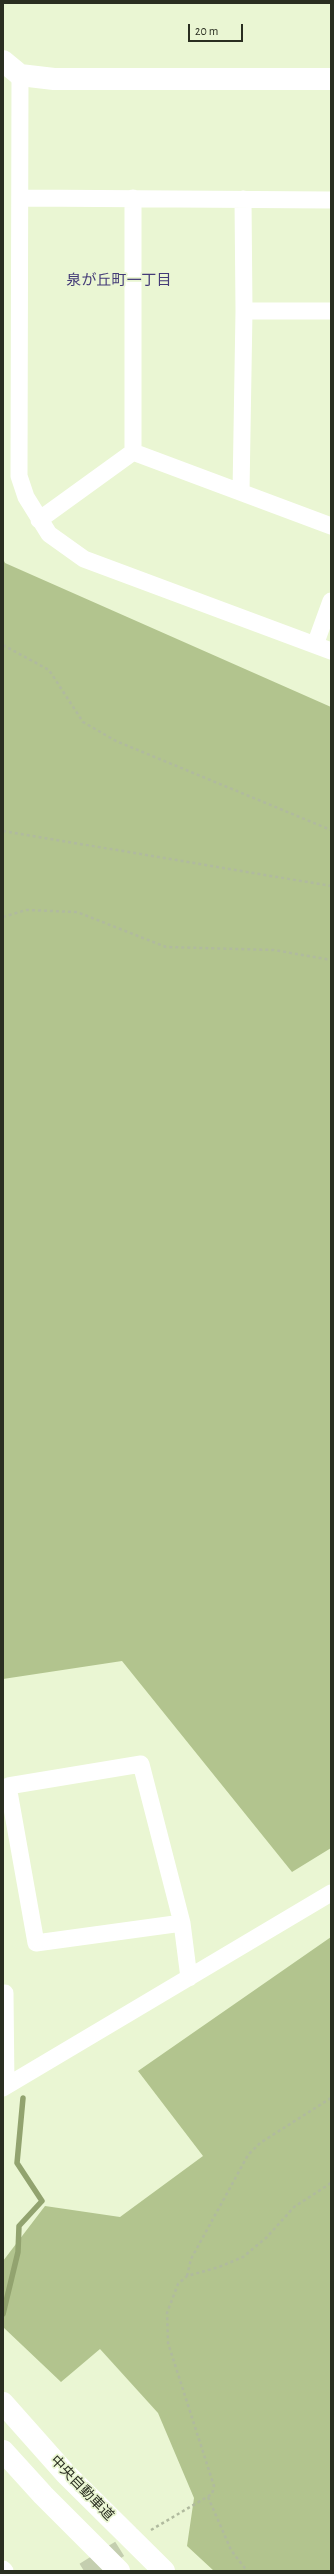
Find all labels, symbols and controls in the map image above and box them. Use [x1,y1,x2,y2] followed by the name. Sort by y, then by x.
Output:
[190,16,245,42] scale bar
[195,25,218,37] text: 20 m
[67,271,171,289] district label: 泉が丘町一丁目
[47,2452,117,2524] street label: 中央自動車道

